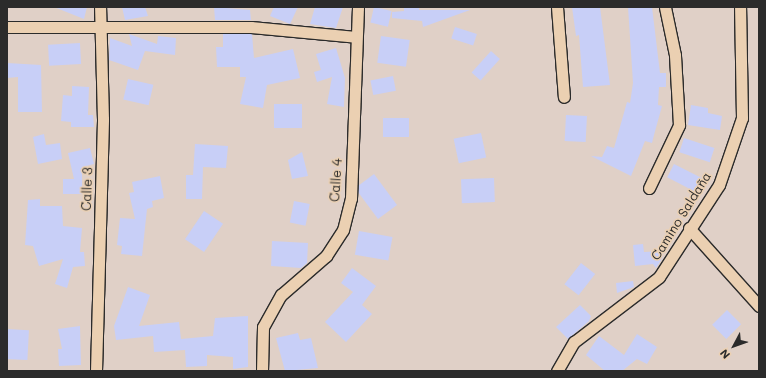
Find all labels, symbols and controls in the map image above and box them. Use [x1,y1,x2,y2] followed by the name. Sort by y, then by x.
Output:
[327,158,345,202] street label: Calle 4
[78,167,96,211] street label: Calle 3
[648,169,714,263] street label: Camino Saldaña
[714,326,754,366] north arrow
[716,346,733,362] text: N

